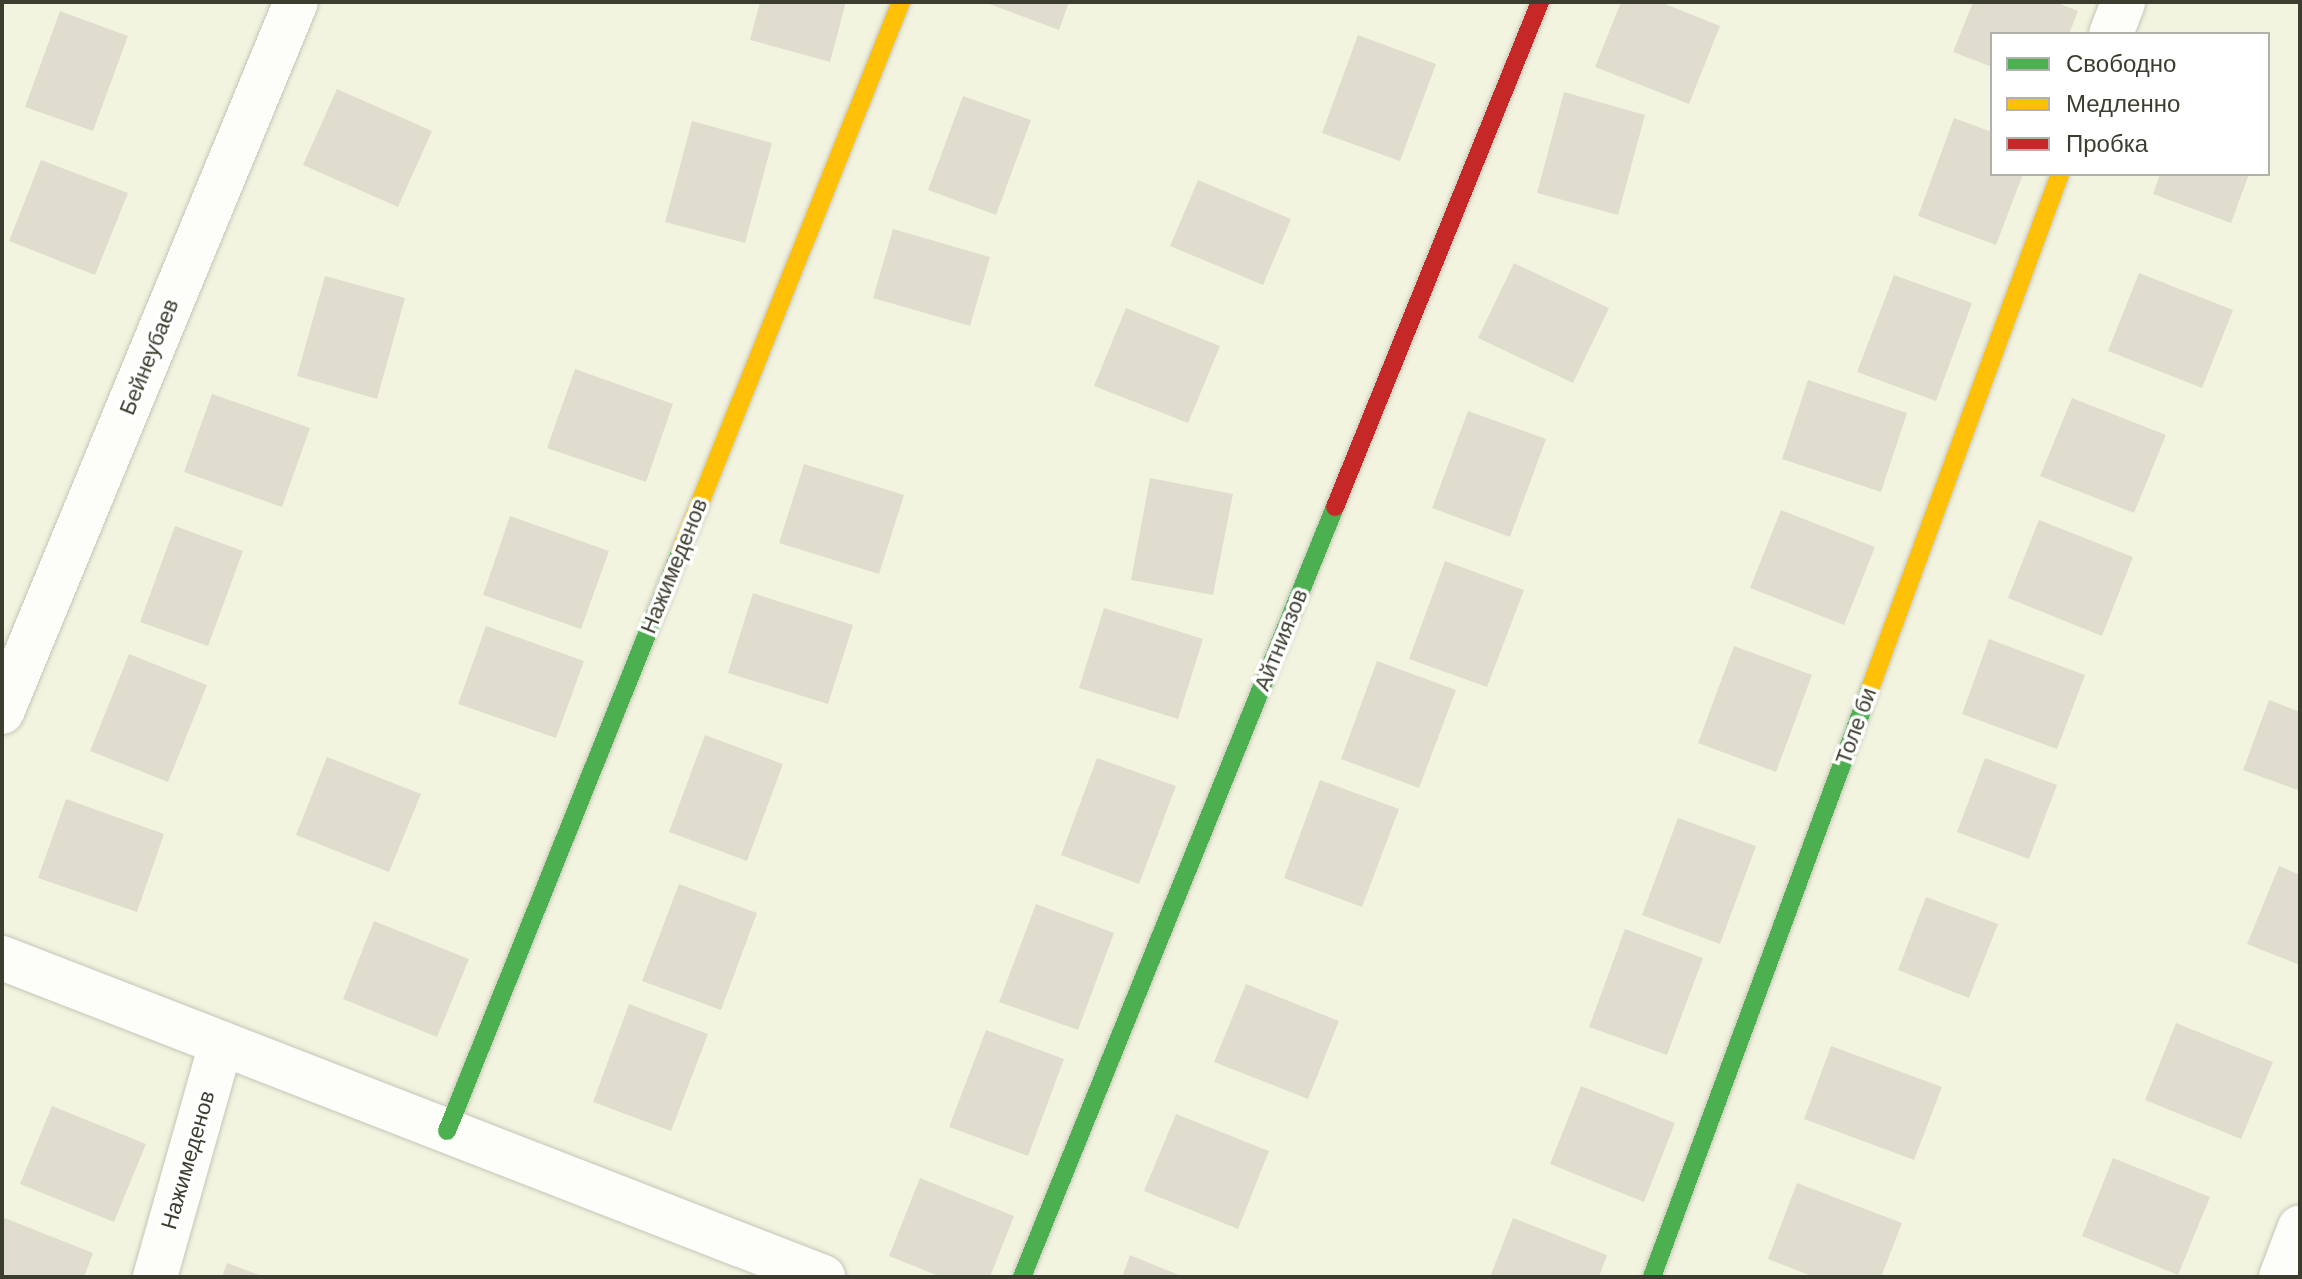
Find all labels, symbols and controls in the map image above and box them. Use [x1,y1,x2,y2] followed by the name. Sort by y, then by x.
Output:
[1990,32,2270,176] legend
[2066,50,2176,77] text: Свободно
[2066,90,2180,117] text: Медленно
[2066,130,2148,157] text: Пробка
[114,295,184,419] street label: Бейнеубаев
[635,495,713,637] street label: Нажимеденов
[1249,585,1313,695] street label: Айтниязов
[1830,684,1882,768] street label: Толе би
[156,1088,220,1232] street label: Нажимеденов

